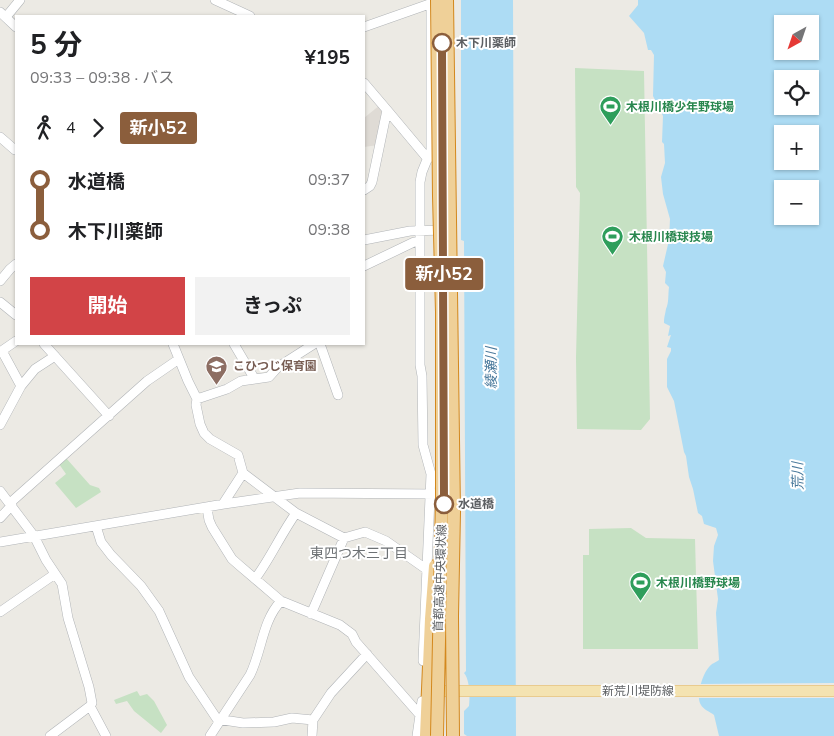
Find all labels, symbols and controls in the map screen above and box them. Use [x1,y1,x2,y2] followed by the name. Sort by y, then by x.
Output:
[774,15,819,60] north arrow
[774,15,819,225] map controls
[30,26,82,64] text: 5 分
[432,33,452,53] marker: 木下川薬師
[456,35,516,51] place label: 木下川薬師
[304,45,350,71] text: ¥195
[30,67,174,89] text: 09:33 – 09:38 · バス
[774,70,819,115] button: locate
[598,95,622,126] sports icon: 木根川橋少年野球場
[626,99,734,115] place label: 木根川橋少年野球場
[30,114,58,142] icon: walk
[84,114,112,142] icon: forward
[130,116,187,140] text: 新小52
[66,117,76,139] text: 4
[774,125,819,170] button: +
[68,169,125,195] text: 水道橋
[308,169,350,191] text: 09:37
[774,180,819,225] button: −
[68,219,163,245] text: 木下川薬師
[308,219,350,241] text: 09:38
[601,225,625,256] sports icon: 木根川橋球技場
[629,229,713,245] place label: 木根川橋球技場
[409,258,479,290] line badge: 新小52
[415,262,473,286] text: 新小52
[30,277,185,335] button: 開始
[195,277,350,335] button: きっぷ
[482,345,501,389] water label: 綾瀬川
[205,354,229,385] school or university icon: こひつじ保育園
[233,358,317,374] place label: こひつじ保育園
[788,460,808,490] water label: 荒川
[434,494,454,514] marker: 水道橋
[458,496,495,512] place label: 水道橋
[430,524,450,632] street label: 首都高速中央環状線
[310,544,408,563] district label: 東四つ木三丁目
[628,571,652,602] sports icon: 木根川橋野球場
[656,575,740,591] place label: 木根川橋野球場
[602,683,674,699] street label: 新荒川堤防線

